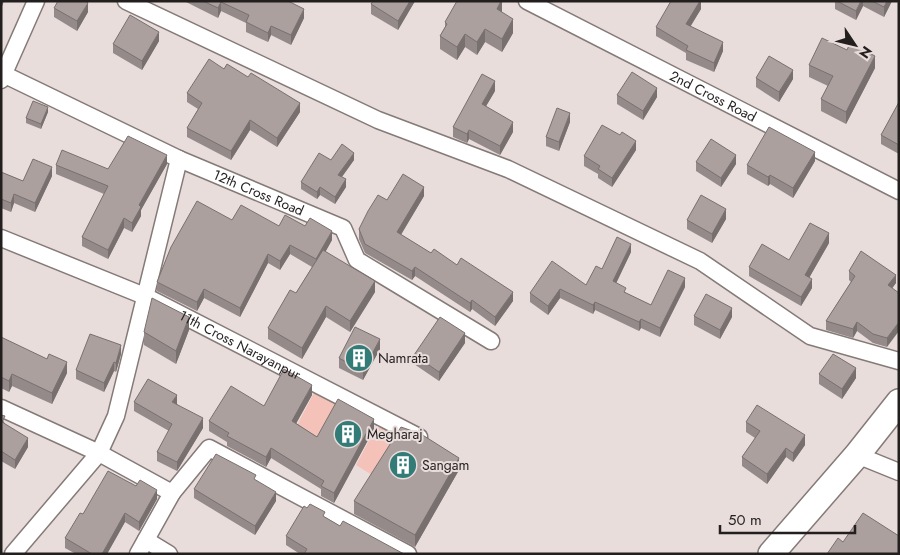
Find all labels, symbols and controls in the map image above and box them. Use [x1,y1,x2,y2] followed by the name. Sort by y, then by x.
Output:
[830,20,880,70] north arrow
[854,42,877,63] text: N
[666,66,760,127] street label: 2nd Cross Road
[210,164,307,220] street label: 12th Cross Road
[176,305,304,385] street label: 11th Cross Narayanpur
[344,343,374,373] building icon: Namrata
[378,348,428,368] place label: Namrata
[333,419,363,449] building icon: Megharaj
[367,424,423,444] place label: Megharaj
[388,450,418,480] building icon: Sangam
[422,455,469,475] place label: Sangam
[720,502,855,534] scale bar
[728,509,762,531] text: 50 m

